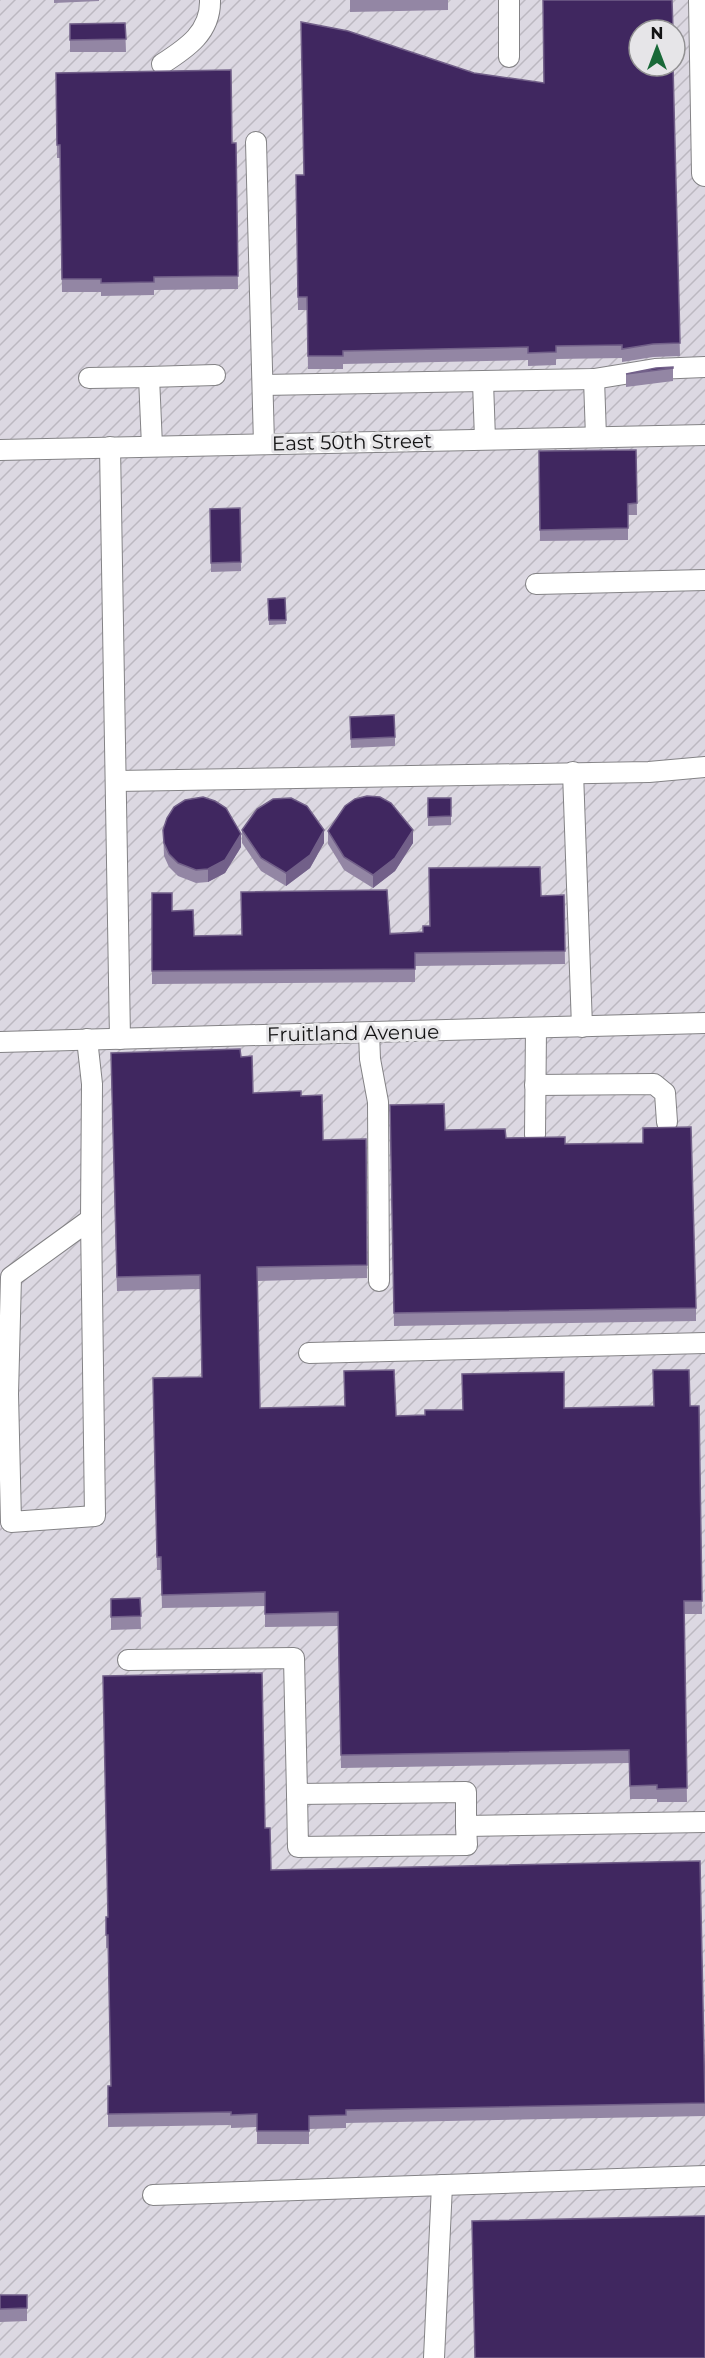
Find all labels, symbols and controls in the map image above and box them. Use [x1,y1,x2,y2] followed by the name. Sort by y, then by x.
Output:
[627,18,687,78] north arrow
[651,24,663,43] text: N
[272,429,432,455] street label: East 50th Street
[267,1019,439,1047] street label: Fruitland Avenue

